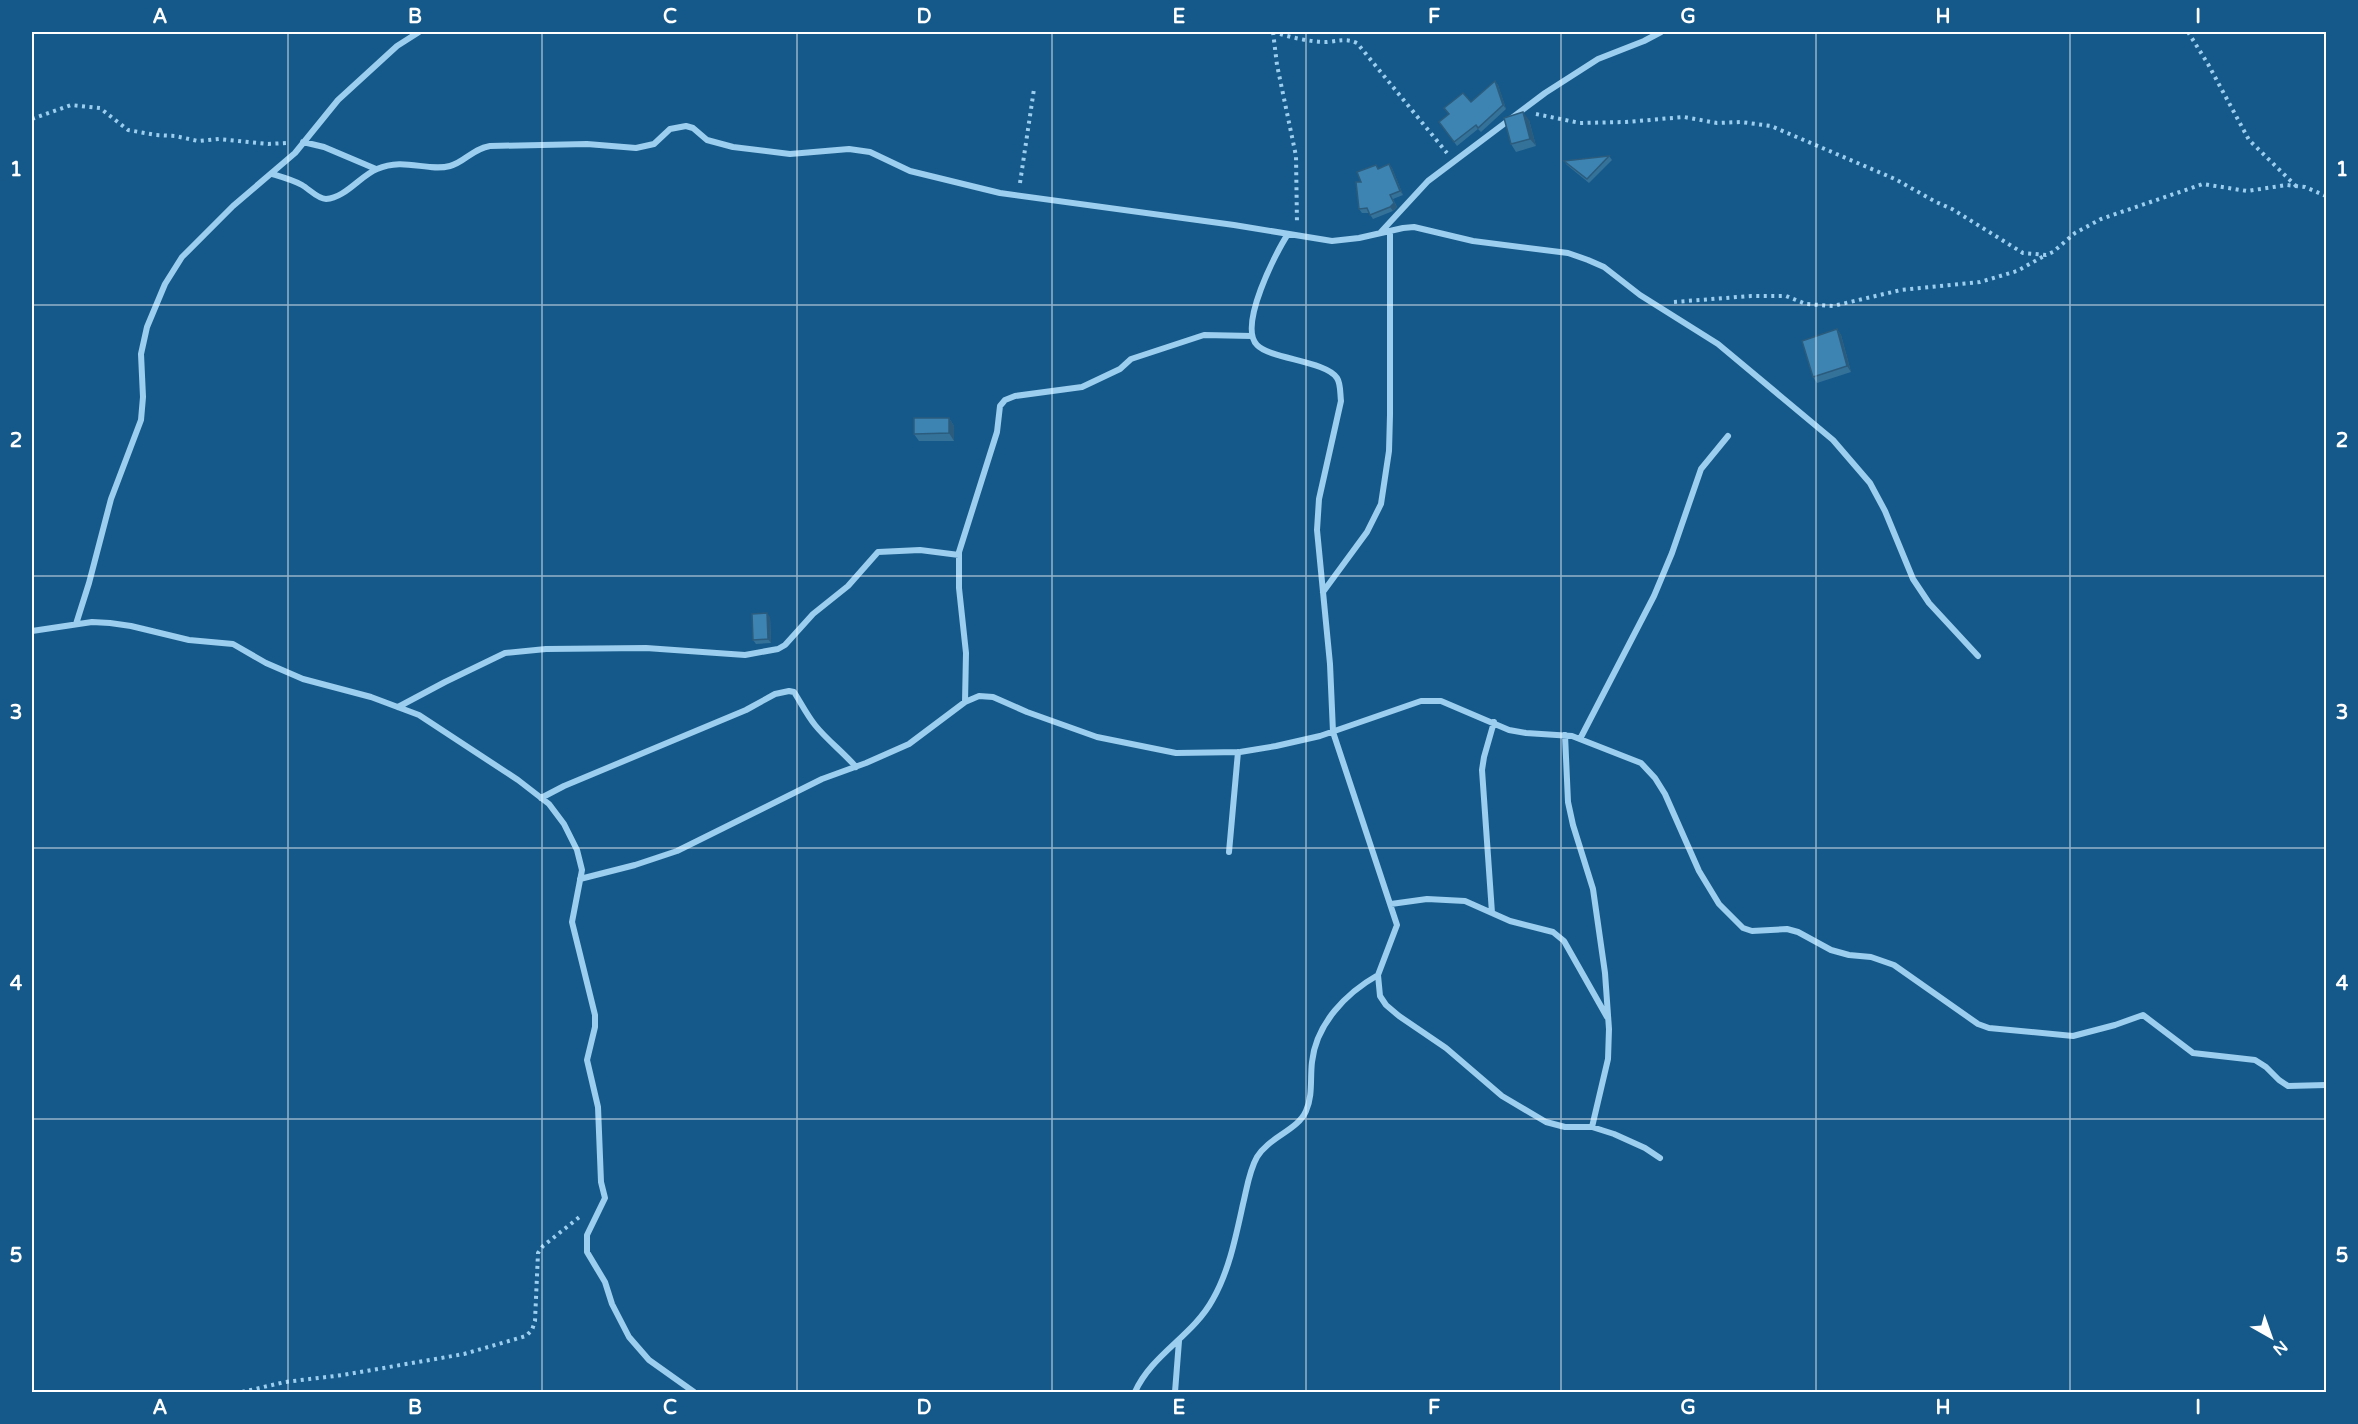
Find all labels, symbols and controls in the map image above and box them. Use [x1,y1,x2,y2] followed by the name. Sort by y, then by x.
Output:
[153,5,168,29] text: A
[408,5,422,29] text: B
[663,5,677,29] text: C
[916,5,932,29] text: D
[1173,5,1186,29] text: E
[1428,5,1440,29] text: F
[1680,5,1696,29] text: G
[1935,5,1951,29] text: H
[2195,5,2201,29] text: I
[10,158,22,182] text: 1
[2336,158,2348,182] text: 1
[10,429,22,453] text: 2
[2336,429,2348,453] text: 2
[10,701,22,725] text: 3
[2336,701,2348,725] text: 3
[10,972,23,996] text: 4
[2336,972,2349,996] text: 4
[10,1244,22,1268] text: 5
[2336,1244,2348,1268] text: 5
[2241,1307,2301,1367] north arrow
[2269,1336,2291,1360] text: N
[153,1396,168,1420] text: A
[408,1396,422,1420] text: B
[663,1396,677,1420] text: C
[916,1396,932,1420] text: D
[1173,1396,1186,1420] text: E
[1428,1396,1440,1420] text: F
[1680,1396,1696,1420] text: G
[1935,1396,1951,1420] text: H
[2195,1396,2201,1420] text: I

